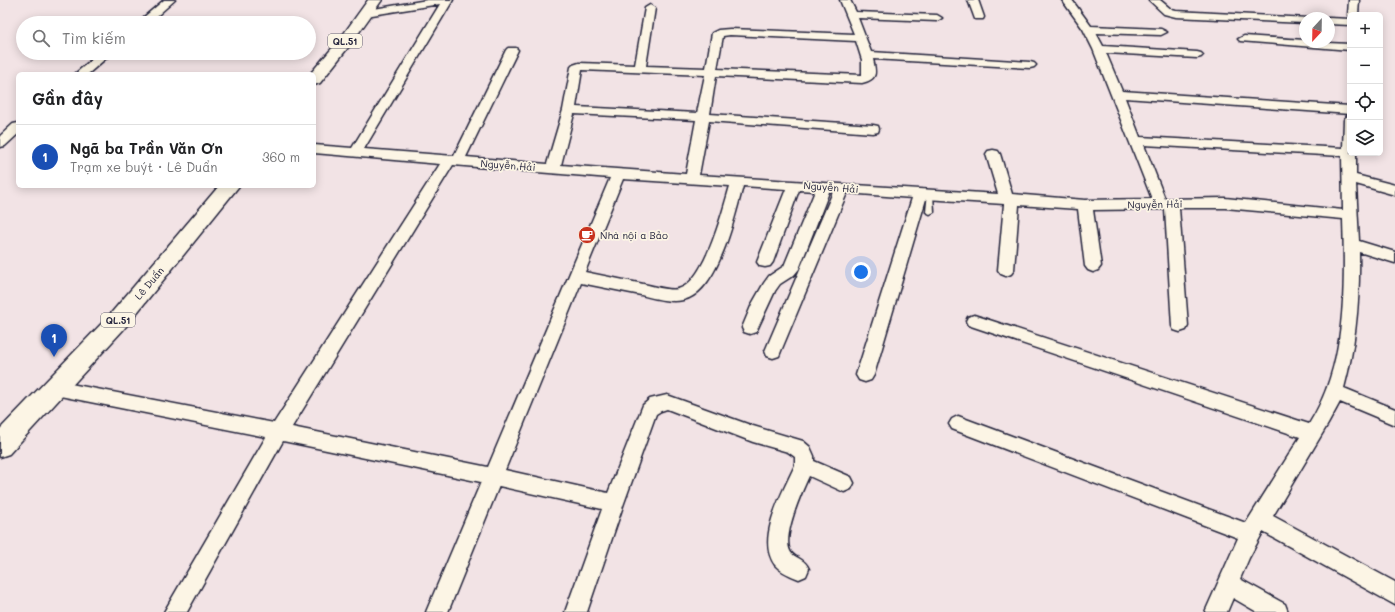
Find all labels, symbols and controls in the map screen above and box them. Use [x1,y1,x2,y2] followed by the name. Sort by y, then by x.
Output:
[1299,12,1335,48] north arrow
[1347,12,1383,156] map controls
[1347,12,1383,48] button: +
[16,16,316,60] search box
[30,27,52,49] icon: search
[62,28,126,48] text: Tìm kiếm
[328,34,362,48] road number: QL.51
[1347,48,1383,84] button: −
[1347,84,1383,120] button: locate
[32,87,103,109] text: Gần đây
[1347,120,1383,156] button: layers
[70,138,223,158] text: Ngã ba Trần Văn Ơn
[42,148,48,165] text: 1
[262,148,300,165] text: 360 m
[480,156,536,174] street label: Nguyễn Hải
[70,158,218,175] text: Trạm xe buýt · Lê Duẩn
[803,178,859,196] street label: Nguyễn Hải
[1127,197,1183,211] street label: Nguyễn Hải
[577,225,597,245] cafe icon: Nhà nội a Bảo
[600,228,668,242] place label: Nhà nội a Bảo
[851,262,871,282] your location
[131,264,167,302] street label: Lê Duẩn
[101,313,135,327] road number: QL.51
[41,324,67,357] pin: 1

